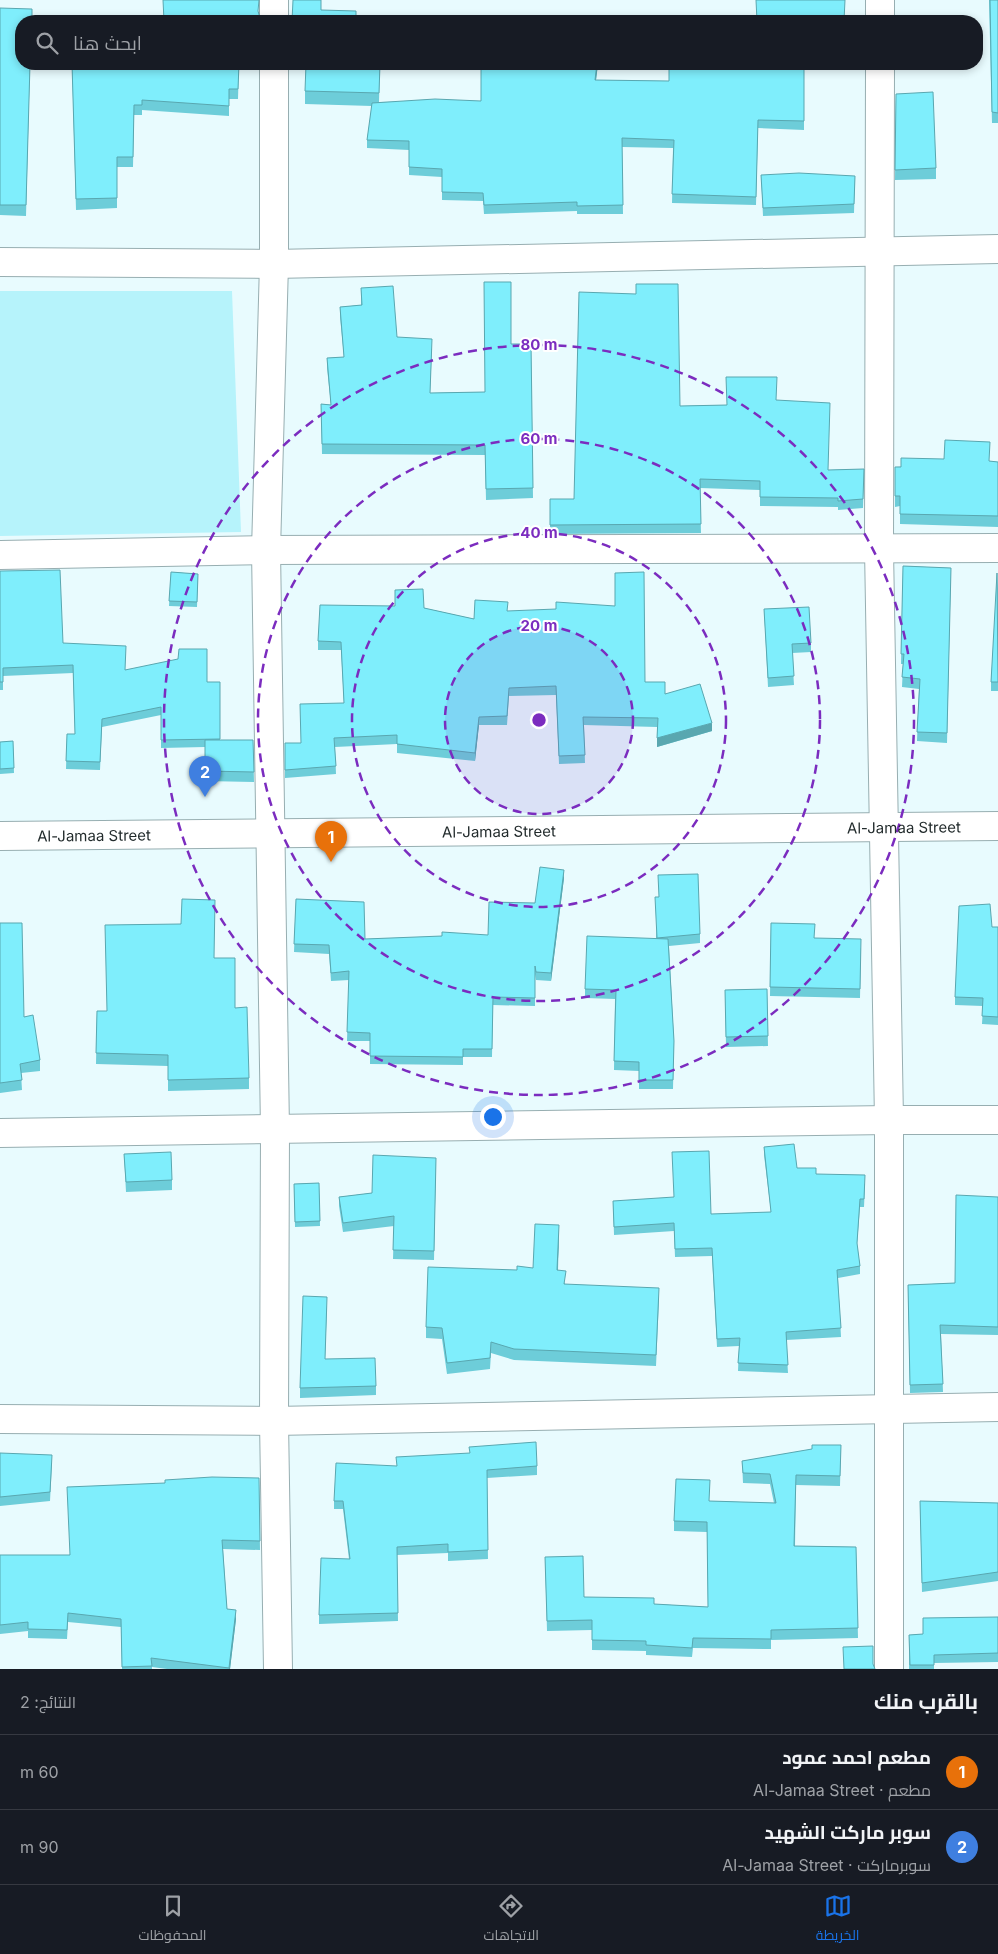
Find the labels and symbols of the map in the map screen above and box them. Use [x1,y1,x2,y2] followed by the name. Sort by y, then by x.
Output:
[520,335,558,354] text: 80 m
[520,429,558,448] text: 60 m
[520,523,558,542] text: 40 m
[521,616,557,635] text: 20 m
[530,711,548,729] centre of rings
[189,756,221,797] pin: 2
[847,817,961,837] street label: Al-Jamaa Street
[315,821,347,862] pin: 1
[442,821,556,841] street label: Al-Jamaa Street
[37,825,151,845] street label: Al-Jamaa Street
[480,1104,506,1130] your location

